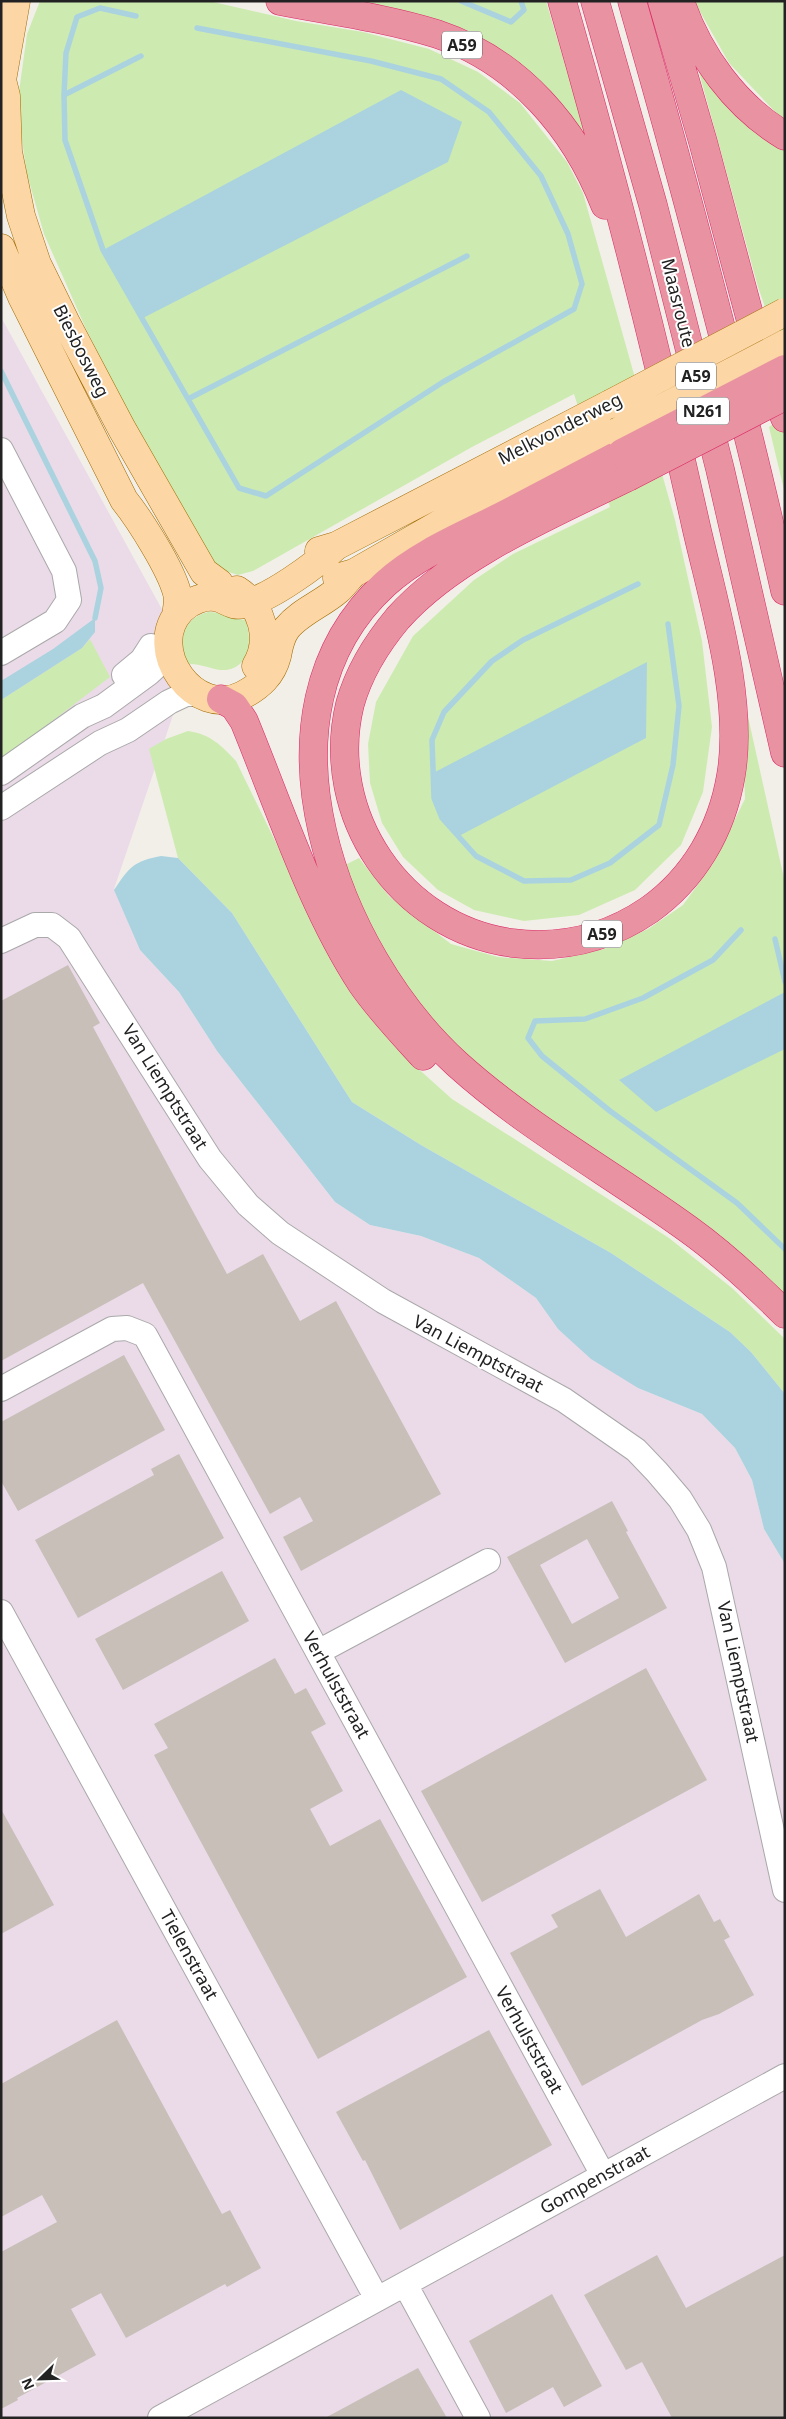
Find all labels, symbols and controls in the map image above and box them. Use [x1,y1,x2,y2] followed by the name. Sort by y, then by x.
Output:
[442,32,482,58] road number: A59
[656,256,702,350] street label: Maasroute
[48,300,116,401] street label: Biesbosweg
[676,362,716,390] road number: A59
[494,387,626,470] street label: Melkvonderweg
[677,398,729,424] road number: N261
[582,921,622,948] road number: A59
[118,1019,214,1154] street label: Van Liemptstraat
[409,1309,548,1398] street label: Van Liemptstraat
[712,1599,766,1745] street label: Van Liemptstraat
[298,1627,376,1743] street label: Verhulststraat
[155,1905,225,2004] street label: Tielenstraat
[491,1982,569,2098] street label: Verhulststraat
[535,2139,654,2219] street label: Gompenstraat
[15,2354,65,2404] north arrow
[17,2375,39,2393] text: N

